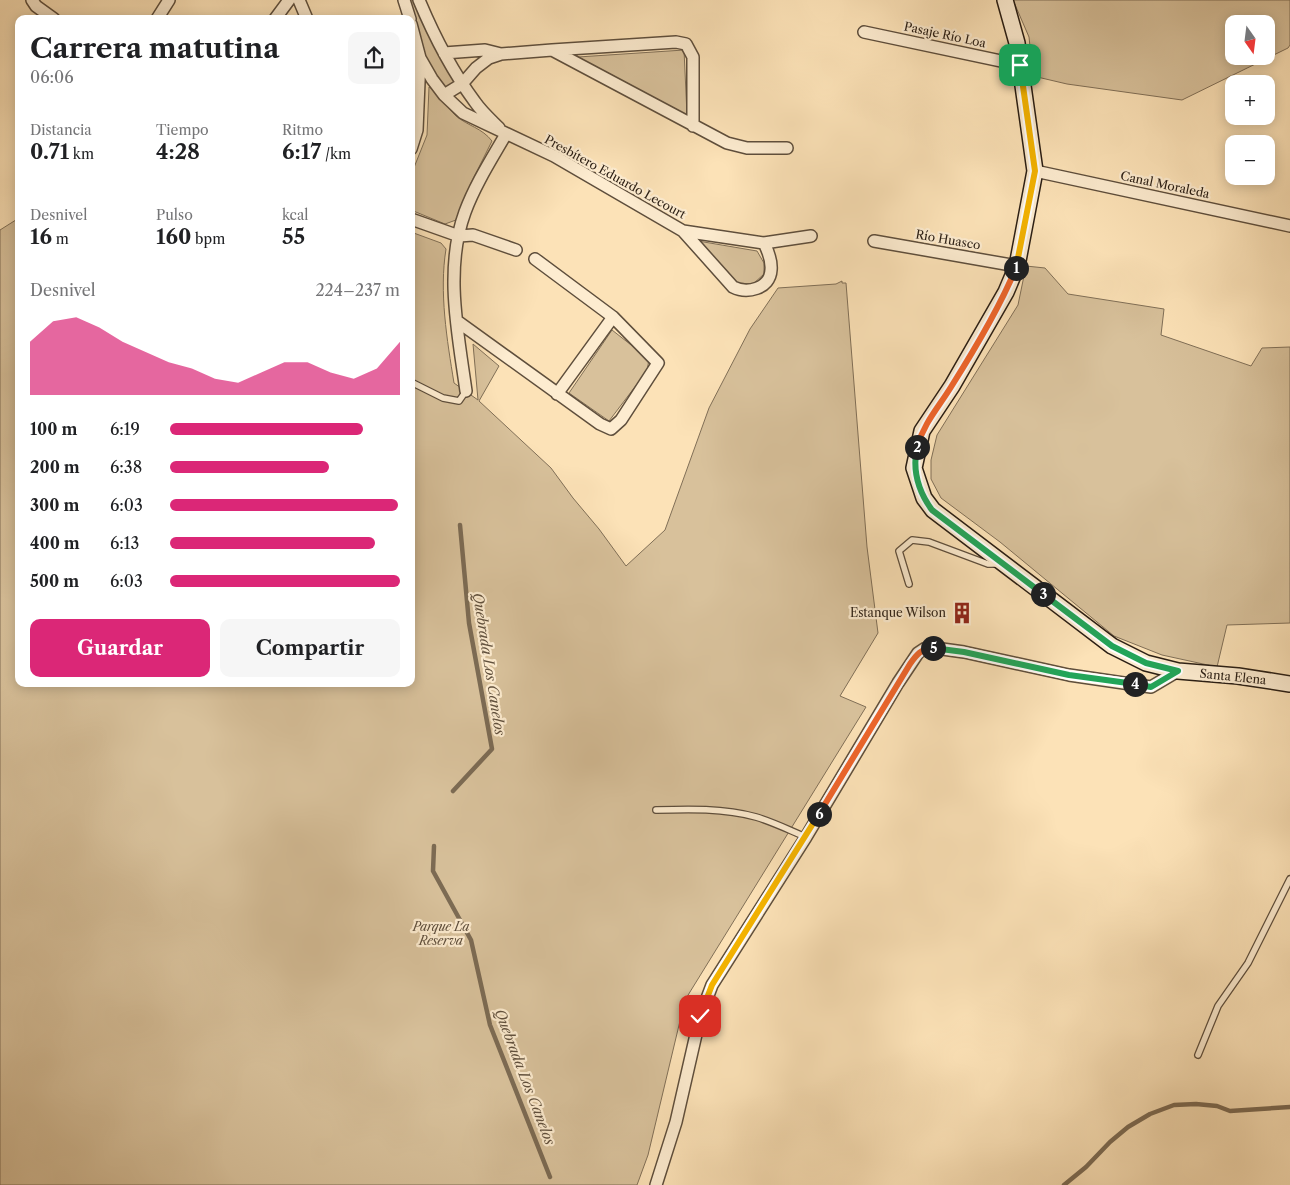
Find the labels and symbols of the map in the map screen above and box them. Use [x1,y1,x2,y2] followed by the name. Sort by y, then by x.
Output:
[1225,15,1275,65] north arrow
[903,18,988,51] street label: Pasaje Río Loa
[999,44,1041,86] pin
[542,131,689,222] street label: Presbítero Eduardo Lecourt
[1119,168,1212,201] street label: Canal Moraleda
[914,226,982,253] street label: Río Huasco
[1004,256,1028,280] pin: 1
[904,434,930,460] pin: 2
[1030,582,1056,606] pin: 3
[469,591,509,738] water label: Quebrada Los Canelos
[949,600,975,626] building icon: Estanque Wilson
[850,605,946,620] place label: Estanque Wilson
[920,636,946,660] pin: 5
[1199,666,1268,688] street label: Santa Elena
[1122,672,1148,696] pin: 4
[806,802,832,826] pin: 6
[412,919,469,948] park label: Parque La Reserva
[679,995,721,1037] pin
[491,1006,560,1149] water label: Quebrada Los Canelos

